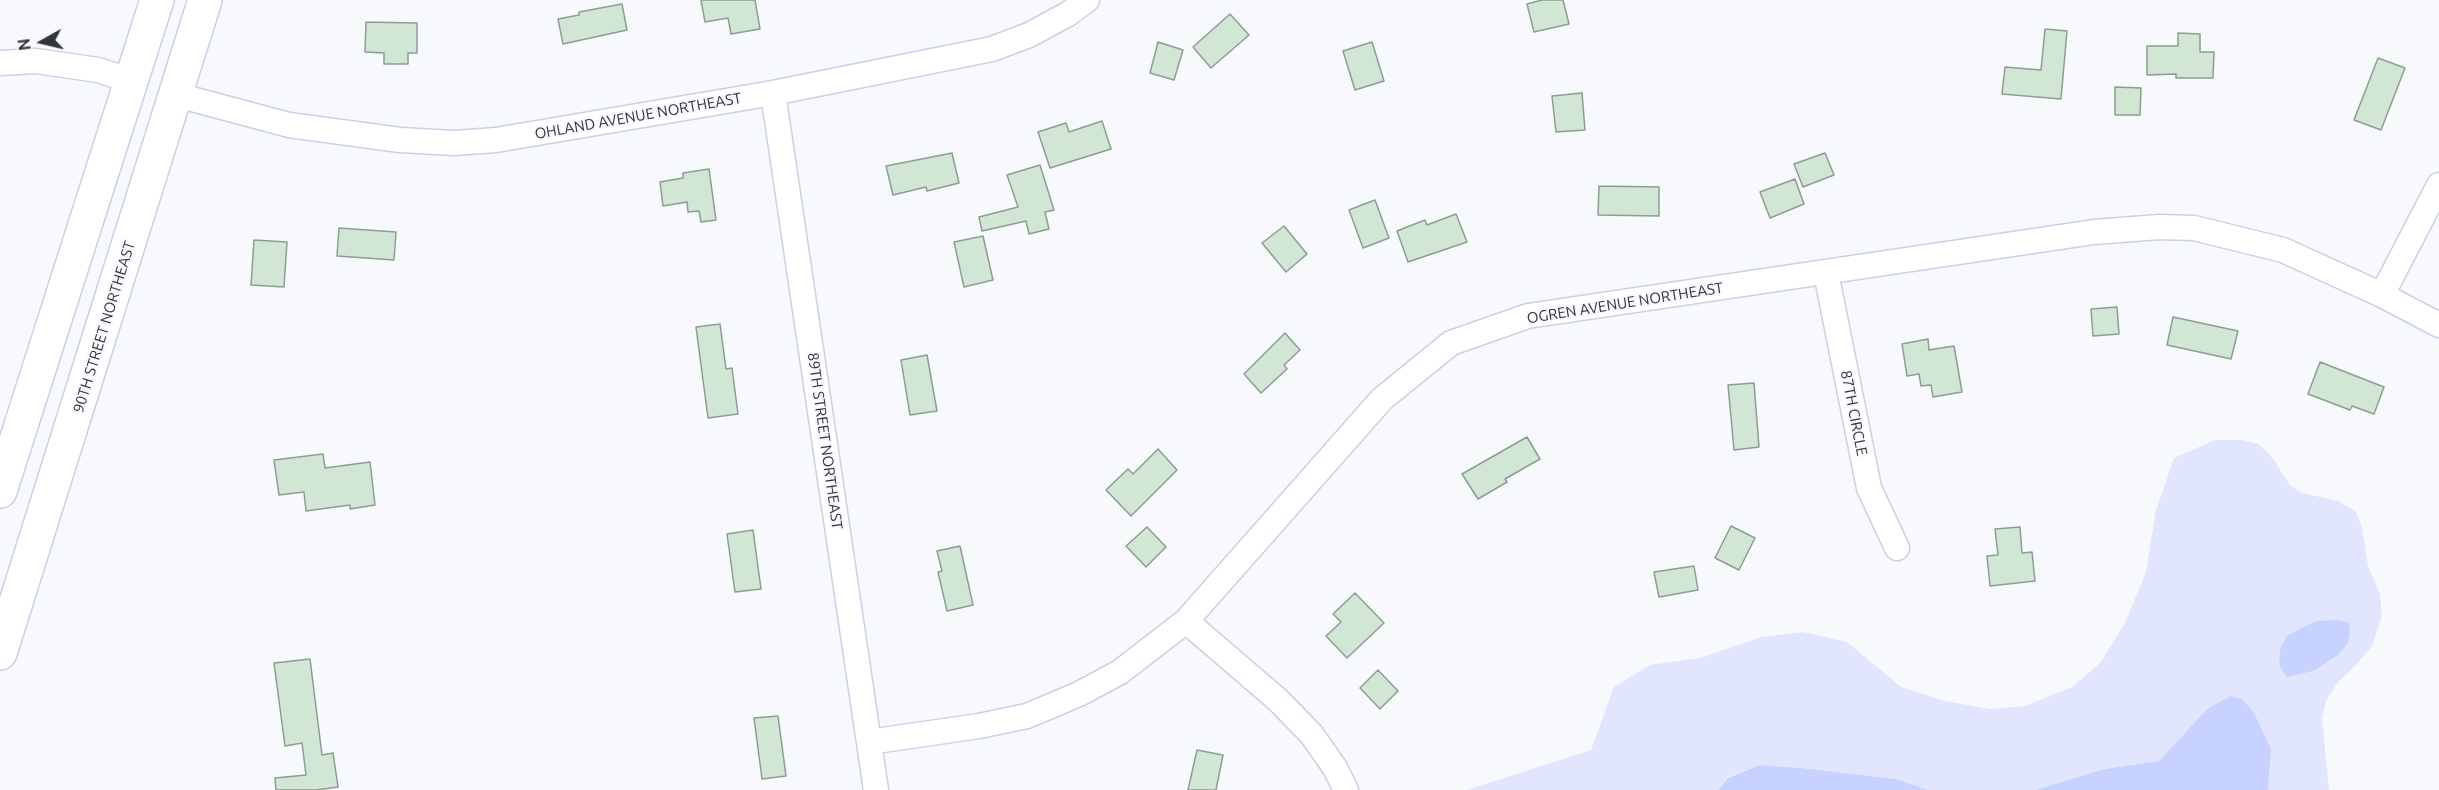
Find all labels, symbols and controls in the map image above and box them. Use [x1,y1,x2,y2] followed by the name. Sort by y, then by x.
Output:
[12,12,72,72] north arrow
[14,37,34,52] text: N
[533,89,743,143] street label: OHLAND AVENUE NORTHEAST
[69,239,139,415] street label: 90TH STREET NORTHEAST
[1526,279,1724,327] street label: OGREN AVENUE NORTHEAST
[804,351,846,531] street label: 89TH STREET NORTHEAST
[1837,369,1871,457] street label: 87TH CIRCLE

